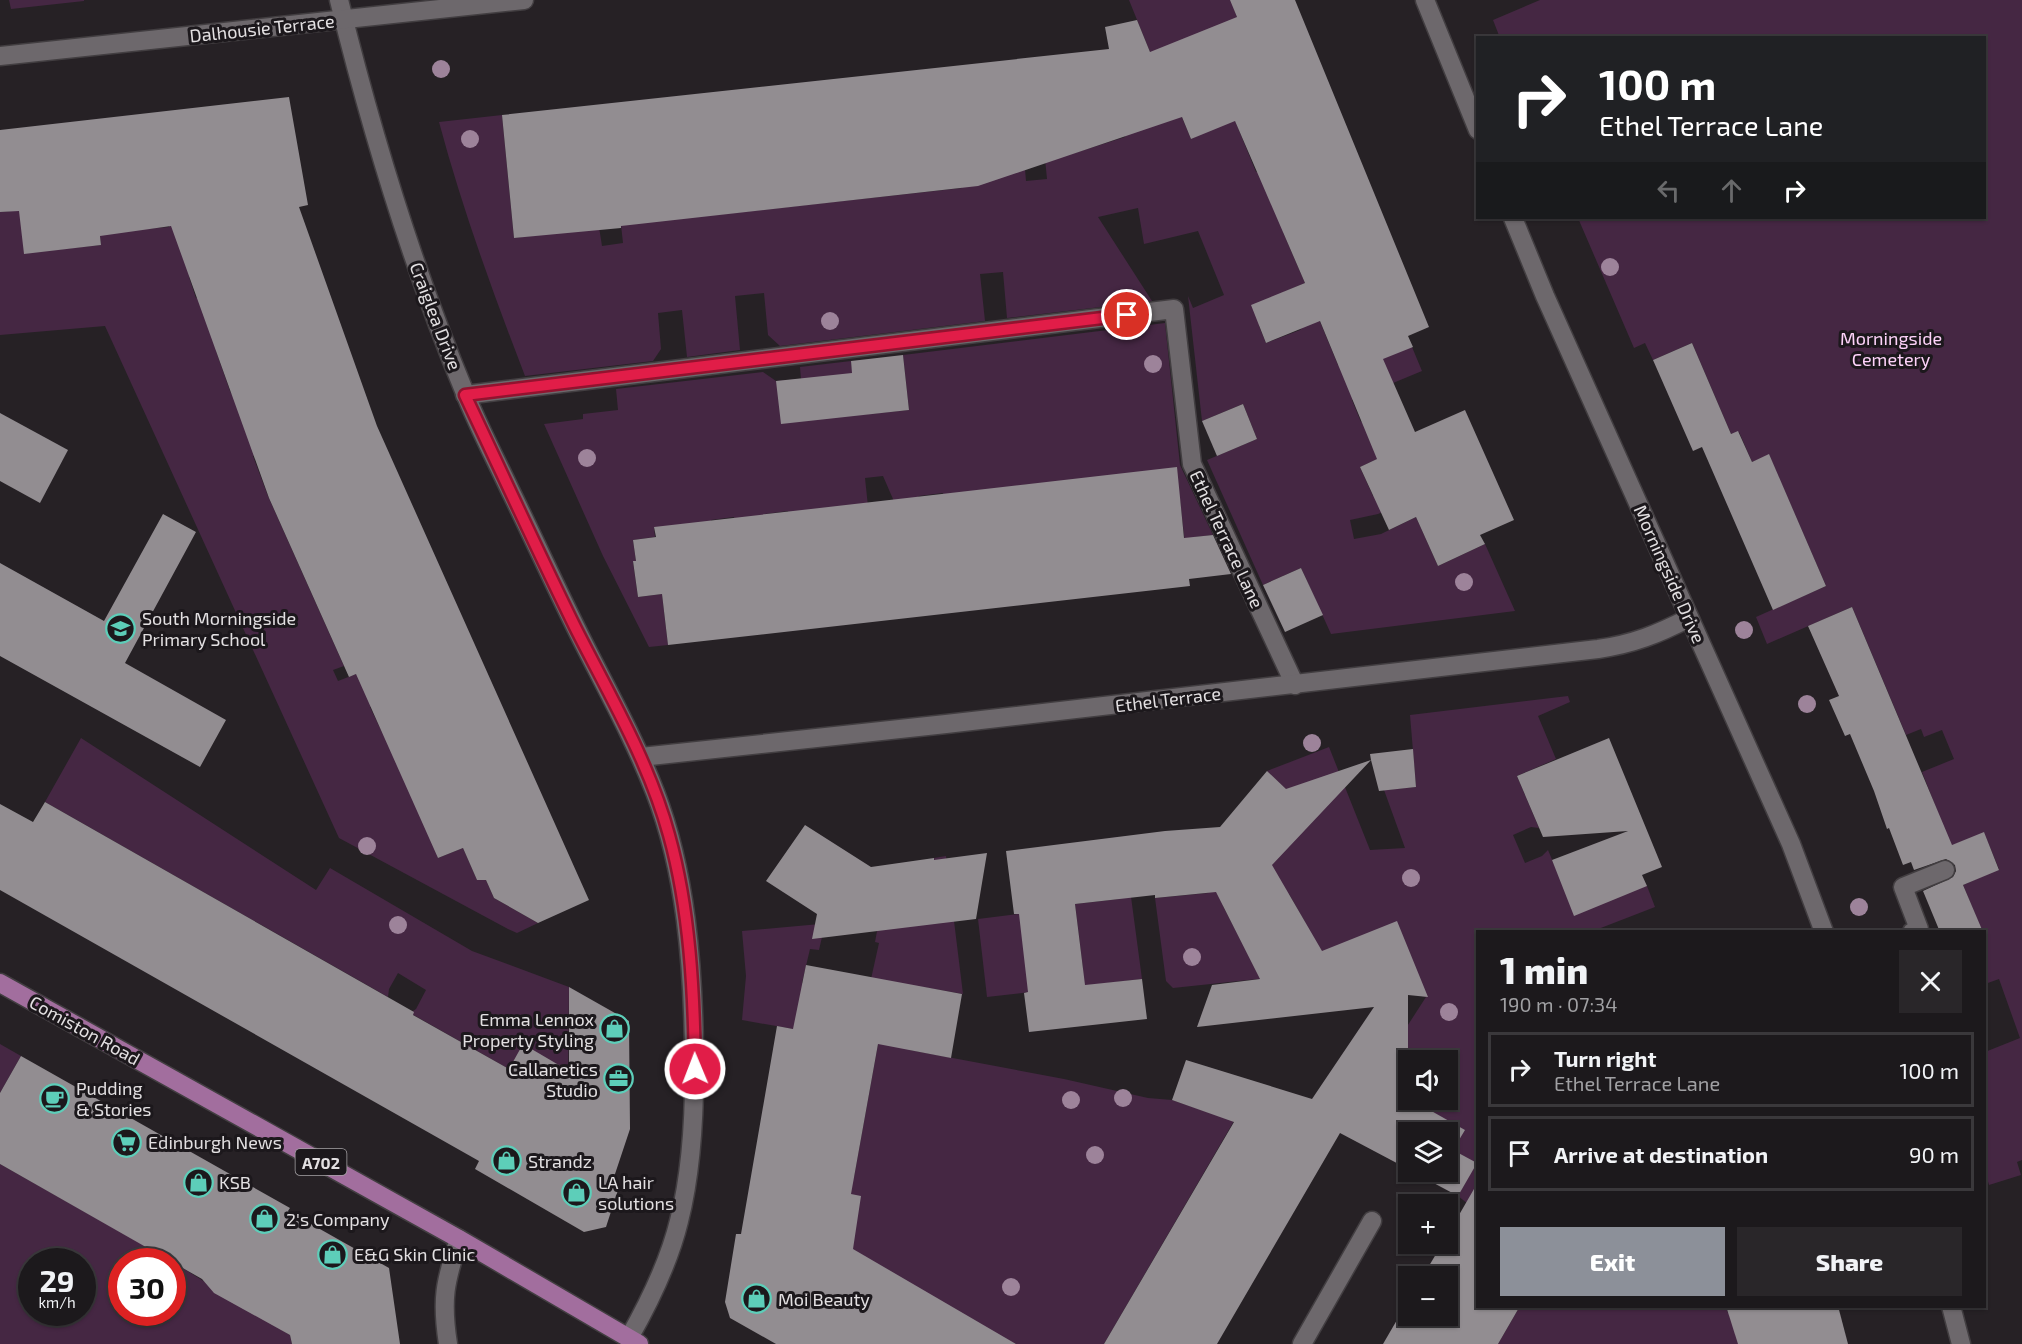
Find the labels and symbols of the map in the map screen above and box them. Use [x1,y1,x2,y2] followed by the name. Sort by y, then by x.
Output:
[188,9,336,47] street label: Dalhousie Terrace
[405,259,467,373] street label: Craiglea Drive
[1101,289,1152,340] pin
[1840,327,1942,370] park label: Morningside Cemetery
[1185,467,1269,611] street label: Ethel Terrace Lane
[1630,501,1710,647] street label: Morningside Drive
[142,607,296,650] place label: South Morningside Primary School
[105,612,137,644] school or university icon: South Morningside Primary School
[1114,682,1222,716] street label: Ethel Terrace
[26,991,144,1069] street label: Comiston Road
[462,1008,594,1051] place label: Emma Lennox Property Styling
[599,1013,631,1045] shop icon: Emma Lennox Property Styling
[663,1037,727,1101] position arrow
[508,1058,598,1101] place label: Callanetics Studio
[603,1063,635,1095] office icon: Callanetics Studio
[76,1077,151,1120] place label: Pudding & Stories
[39,1082,71,1114] cafe icon: Pudding & Stories
[111,1126,143,1158] supermarket icon: Edinburgh News
[148,1131,282,1153] place label: Edinburgh News
[491,1145,523,1177] shop icon: Strandz
[296,1149,346,1175] road number: A702
[528,1150,592,1172] place label: Strandz
[182,1166,214,1198] shop icon: KSB
[219,1171,251,1193] place label: KSB
[598,1171,674,1214] place label: LA hair solutions
[561,1176,593,1208] shop icon: LA hair solutions
[249,1203,281,1235] shop icon: 2's Company
[286,1208,390,1230] place label: 2's Company
[317,1238,349,1270] shop icon: E&G Skin Clinic
[354,1243,475,1265] place label: E&G Skin Clinic
[108,1248,186,1326] speed limit sign: 30
[741,1283,773,1315] shop icon: Moi Beauty
[778,1288,870,1310] place label: Moi Beauty

